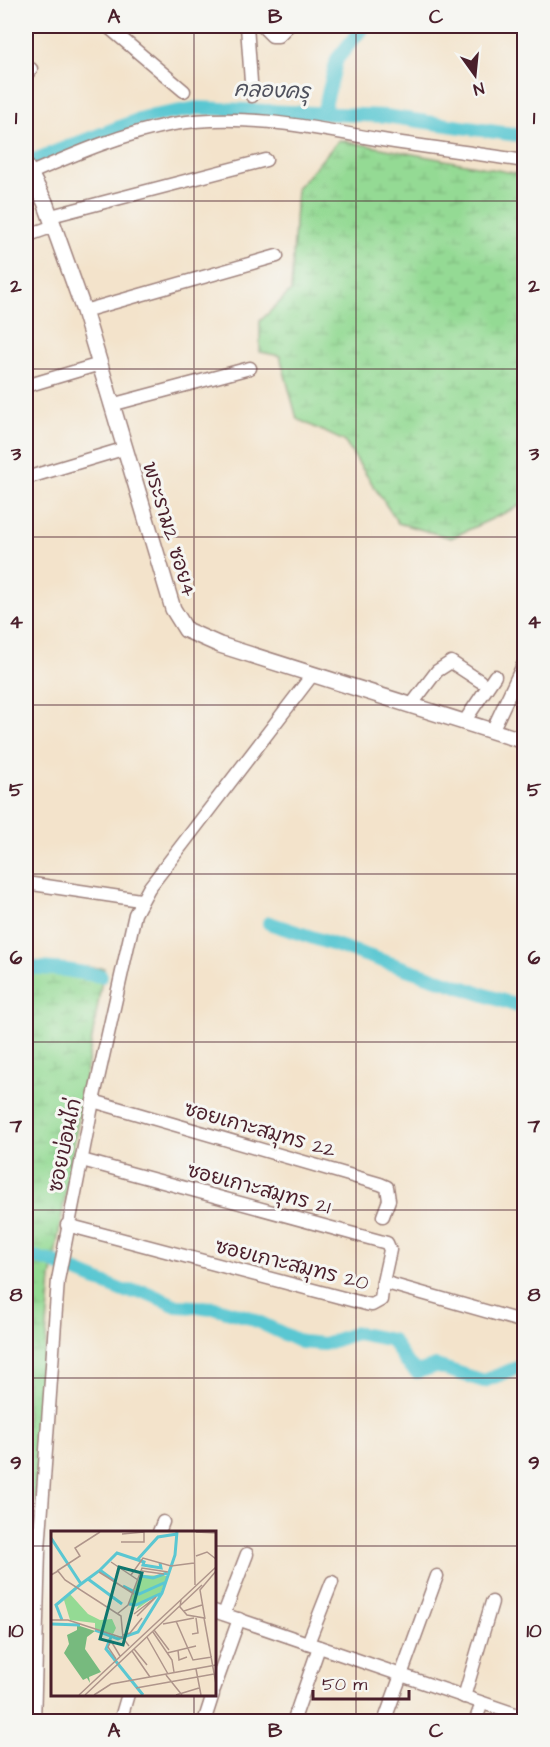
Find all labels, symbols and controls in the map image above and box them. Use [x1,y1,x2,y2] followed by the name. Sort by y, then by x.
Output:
[108,3,121,31] text: A
[268,3,283,31] text: B
[429,3,444,31] text: C
[445,45,505,105] north arrow
[233,75,312,107] water label: คลองครุ
[471,77,486,100] text: N
[15,104,18,132] text: 1
[533,104,536,132] text: 1
[9,272,22,300] text: 2
[527,272,540,300] text: 2
[10,440,22,468] text: 3
[528,440,540,468] text: 3
[135,458,203,601] street label: พระราม2 ซอย4
[9,608,23,636] text: 4
[527,608,541,636] text: 4
[9,776,24,804] text: 5
[527,776,542,804] text: 5
[10,944,23,972] text: 6
[528,944,541,972] text: 6
[180,1095,339,1166] street label: ซอยเกาะสมุทร 22
[41,1096,89,1195] street label: ซอยบ่อนไก่
[9,1112,23,1140] text: 7
[527,1112,541,1140] text: 7
[184,1156,334,1223] street label: ซอยเกาะสมุทร 21
[212,1232,372,1299] street label: ซอยเกาะสมุทร 20
[10,1281,23,1309] text: 8
[528,1281,541,1309] text: 8
[10,1449,22,1477] text: 9
[528,1449,540,1477] text: 9
[51,1531,216,1696] inset map
[8,1617,24,1645] text: 10
[526,1617,542,1645] text: 10
[313,1663,409,1701] scale bar
[322,1672,367,1697] text: 50 m
[108,1717,121,1745] text: A
[268,1717,283,1745] text: B
[429,1717,444,1745] text: C

